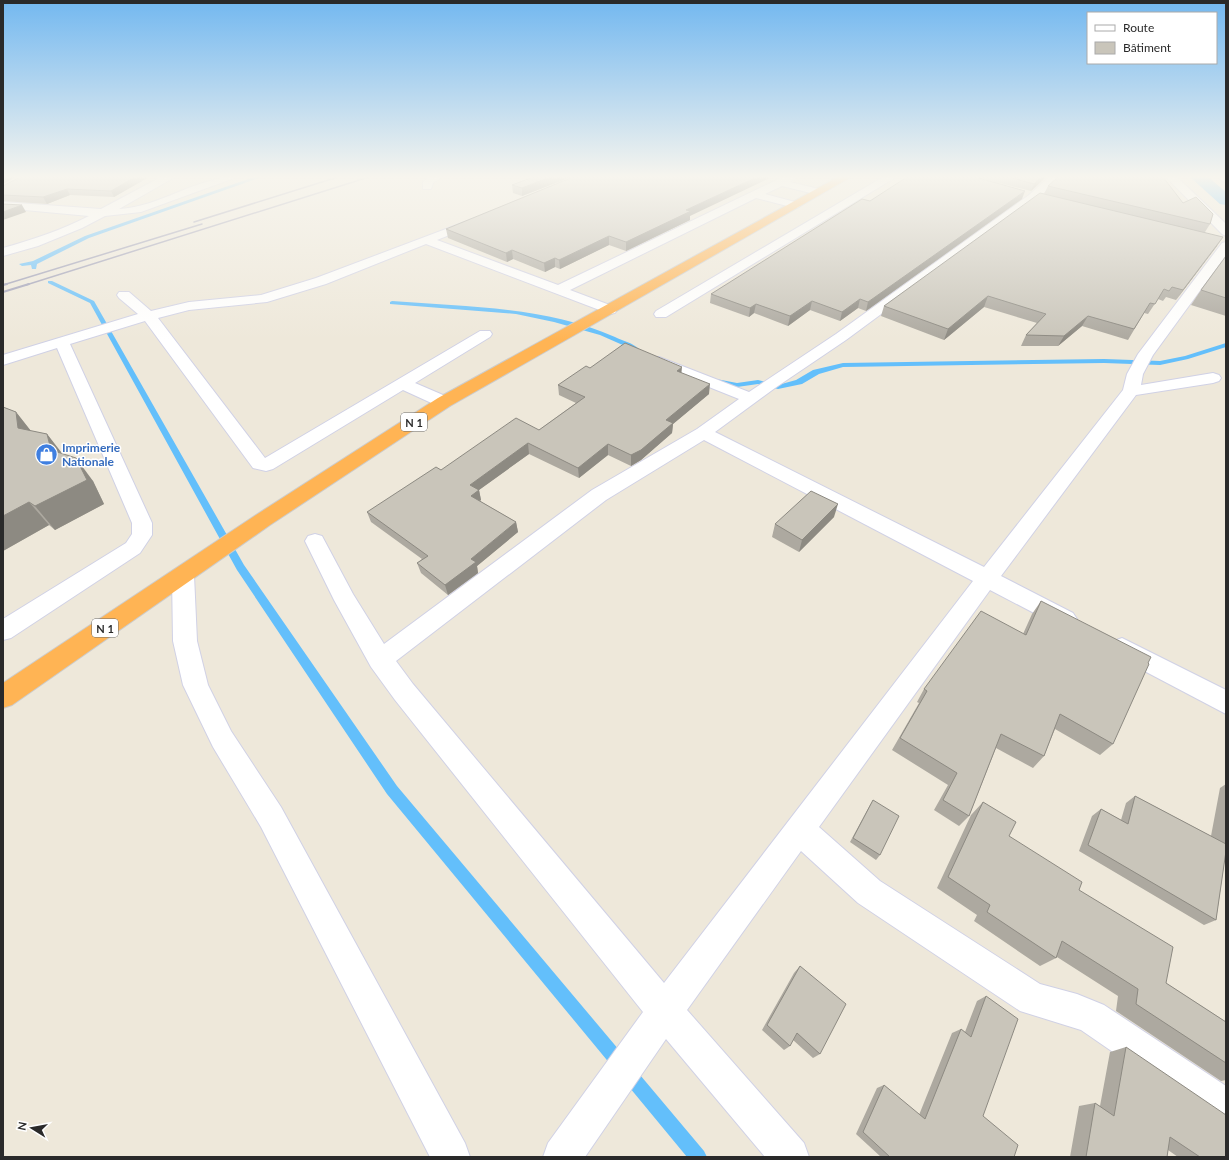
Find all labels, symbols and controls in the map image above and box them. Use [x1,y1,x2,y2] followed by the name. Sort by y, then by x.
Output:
[1087,12,1217,64] legend
[1123,20,1154,35] text: Route
[1123,40,1172,55] text: Bâtiment
[401,413,427,431] road number: N 1
[62,440,121,469] place label: Imprimerie Nationale
[34,441,60,467] shop icon: Imprimerie Nationale
[92,619,118,637] road number: N 1
[12,1108,52,1148] north arrow
[15,1121,29,1131] text: N

